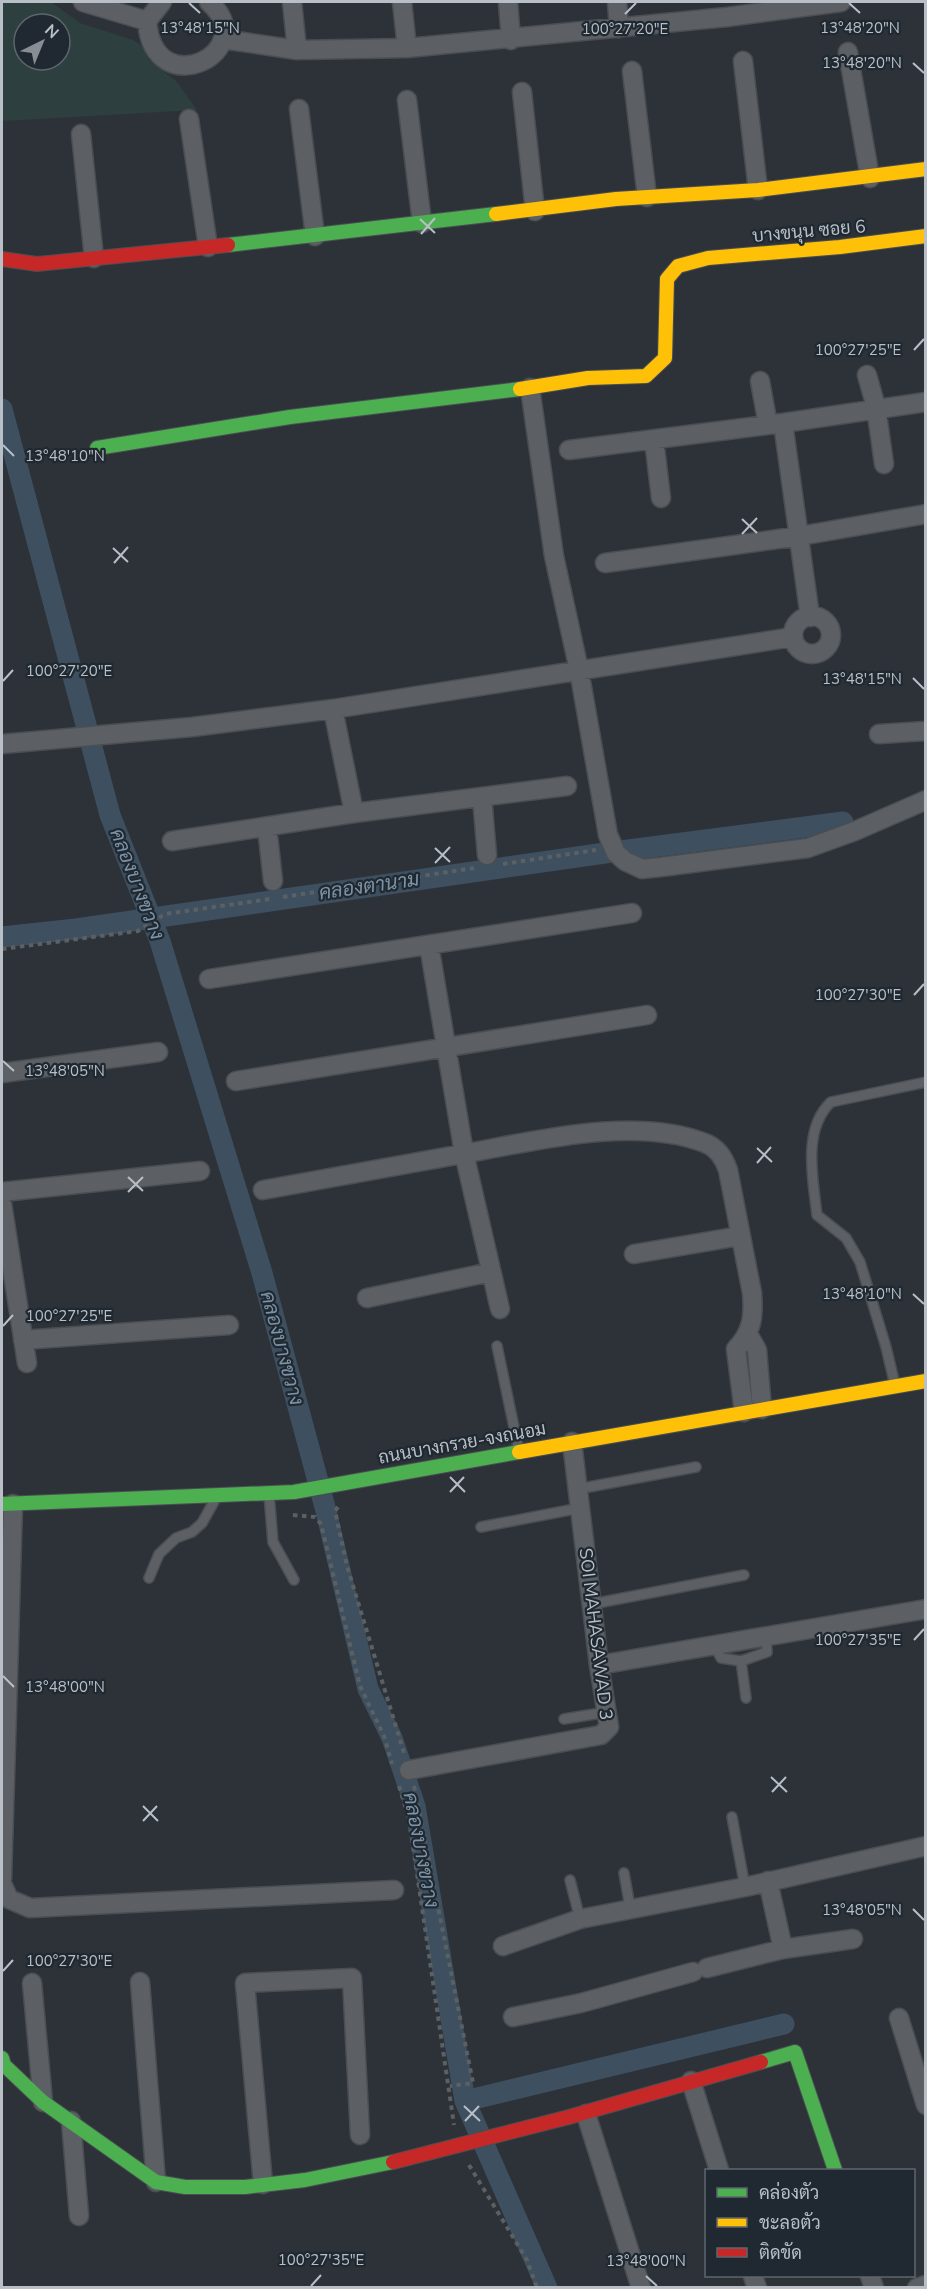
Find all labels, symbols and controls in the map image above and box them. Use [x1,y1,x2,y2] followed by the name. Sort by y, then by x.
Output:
[12,12,72,72] north arrow
[160,18,240,38] text: 13°48'15"N
[820,18,900,38] text: 13°48'20"N
[582,19,668,39] text: 100°27'20"E
[40,20,63,44] text: N
[822,53,902,73] text: 13°48'20"N
[751,214,867,248] street label: บางขนุน ซอย 6
[815,340,901,360] text: 100°27'25"E
[25,446,105,466] text: 13°48'10"N
[26,661,112,681] text: 100°27'20"E
[822,669,902,689] text: 13°48'15"N
[103,825,171,943] water label: คลองบางขวาง
[317,866,421,906] water label: คลองตานาม
[815,985,901,1005] text: 100°27'30"E
[25,1061,105,1081] text: 13°48'05"N
[822,1284,902,1304] text: 13°48'10"N
[254,1288,310,1408] water label: คลองบางขวาง
[26,1306,112,1326] text: 100°27'25"E
[376,1416,548,1470] street label: ถนนบางกรวย-จงถนอม
[574,1547,618,1721] street label: SOI MAHASAWAD 3
[815,1630,901,1650] text: 100°27'35"E
[25,1677,105,1697] text: 13°48'00"N
[397,1790,445,1910] water label: คลองบางขวาง
[822,1900,902,1920] text: 13°48'05"N
[26,1951,112,1971] text: 100°27'30"E
[705,2169,915,2277] legend
[759,2181,819,2205] text: คล่องตัว
[759,2211,821,2235] text: ชะลอตัว
[759,2241,802,2265] text: ติดขัด
[278,2250,364,2270] text: 100°27'35"E
[606,2251,686,2271] text: 13°48'00"N

